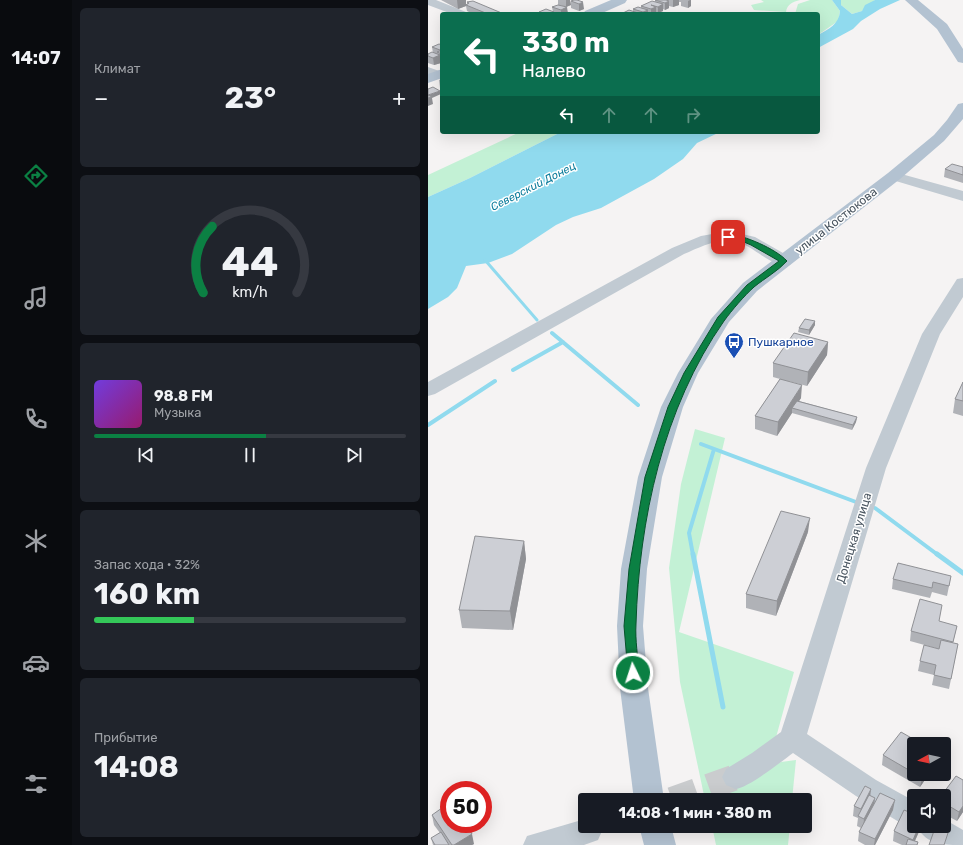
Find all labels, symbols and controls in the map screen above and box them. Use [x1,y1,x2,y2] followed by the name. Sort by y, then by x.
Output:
[522,26,610,59] text: 330 m
[456,28,508,80] icon: left
[11,47,61,69] text: 14:07
[522,60,586,82] text: Налево
[94,61,140,76] text: Климат
[224,80,276,116] text: 23°
[94,85,108,112] text: −
[392,85,406,112] text: +
[556,104,578,126] icon: left
[598,104,620,126] icon: ahead
[640,104,662,126] icon: ahead
[682,104,704,126] icon: right
[488,159,578,214] water label: Северский Донец
[22,162,50,190] icon: directions
[792,185,880,257] street label: улица Костюкова
[711,220,745,254] pin
[717,226,739,248] icon: arrive
[222,237,278,286] text: 44
[22,284,50,312] icon: music
[232,284,268,301] text: km/h
[723,331,745,359] bus stop icon: Пушкарное
[748,335,814,349] place label: Пушкарное
[154,387,213,405] text: 98.8 FM
[22,405,50,433] icon: phone
[154,405,201,420] text: Музыка
[135,444,157,466] icon: previous
[239,444,261,466] icon: pause
[343,444,365,466] icon: next
[834,491,874,585] street label: Донецкая улица
[22,527,50,555] icon: climate
[94,557,200,572] text: Запас хода · 32%
[94,576,200,612] text: 160 km
[22,649,50,677] icon: car
[612,652,654,694] position arrow
[94,730,158,745] text: Прибытие
[907,737,951,781] north arrow
[907,737,951,833] map controls
[94,749,179,785] text: 14:08
[22,770,50,798] icon: filters
[440,781,492,833] speed limit sign: 50
[907,789,951,833] button: sound
[619,804,771,822] text: 14:08 · 1 мин · 380 m

